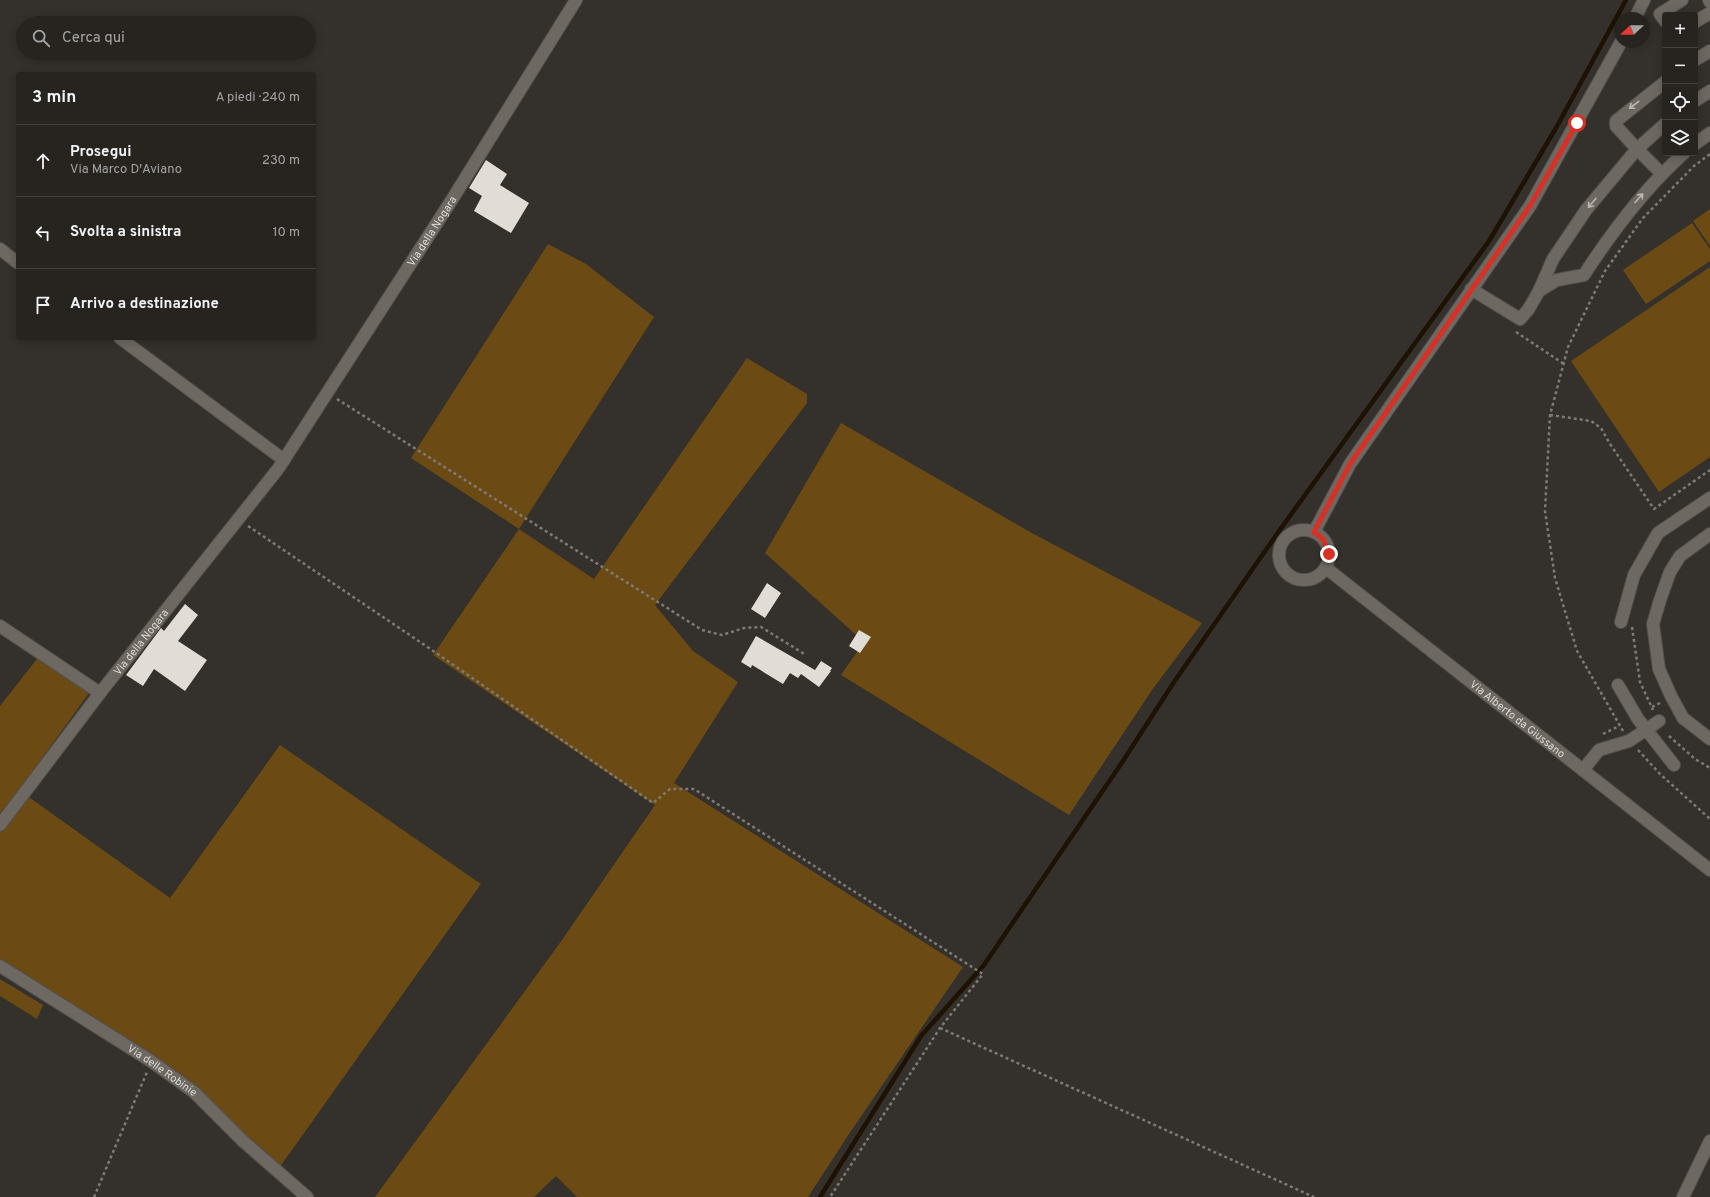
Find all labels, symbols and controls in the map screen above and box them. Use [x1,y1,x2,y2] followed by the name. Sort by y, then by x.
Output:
[1614,12,1650,48] north arrow
[1662,12,1698,156] map controls
[1662,12,1698,48] button: +
[16,16,316,60] search box
[30,27,52,49] icon: search
[62,29,125,48] text: Cerca qui
[1662,48,1698,84] button: −
[1662,84,1698,120] button: locate
[32,87,76,109] text: 3 min
[216,90,300,106] text: A piedi · 240 m
[1629,101,1640,110] one-way arrow
[1568,114,1586,132] route start
[1662,120,1698,156] button: layers
[70,143,131,162] text: Prosegui
[32,150,54,172] icon: ahead
[262,153,300,169] text: 230 m
[70,162,182,178] text: Via Marco D'Aviano
[1634,193,1644,203] one-way arrow
[405,194,460,269] street label: Via della Nogara
[1587,197,1596,208] one-way arrow
[32,222,54,244] icon: left
[70,223,181,242] text: Svolta a sinistra
[273,225,300,241] text: 10 m
[32,294,54,316] icon: arrive
[70,295,219,314] text: Arrivo a destinazione
[1320,545,1338,563] route end
[111,606,172,678] street label: Via della Nogara
[1467,678,1568,762] street label: Via Alberto da Giussano
[124,1042,200,1100] street label: Via delle Robinie

